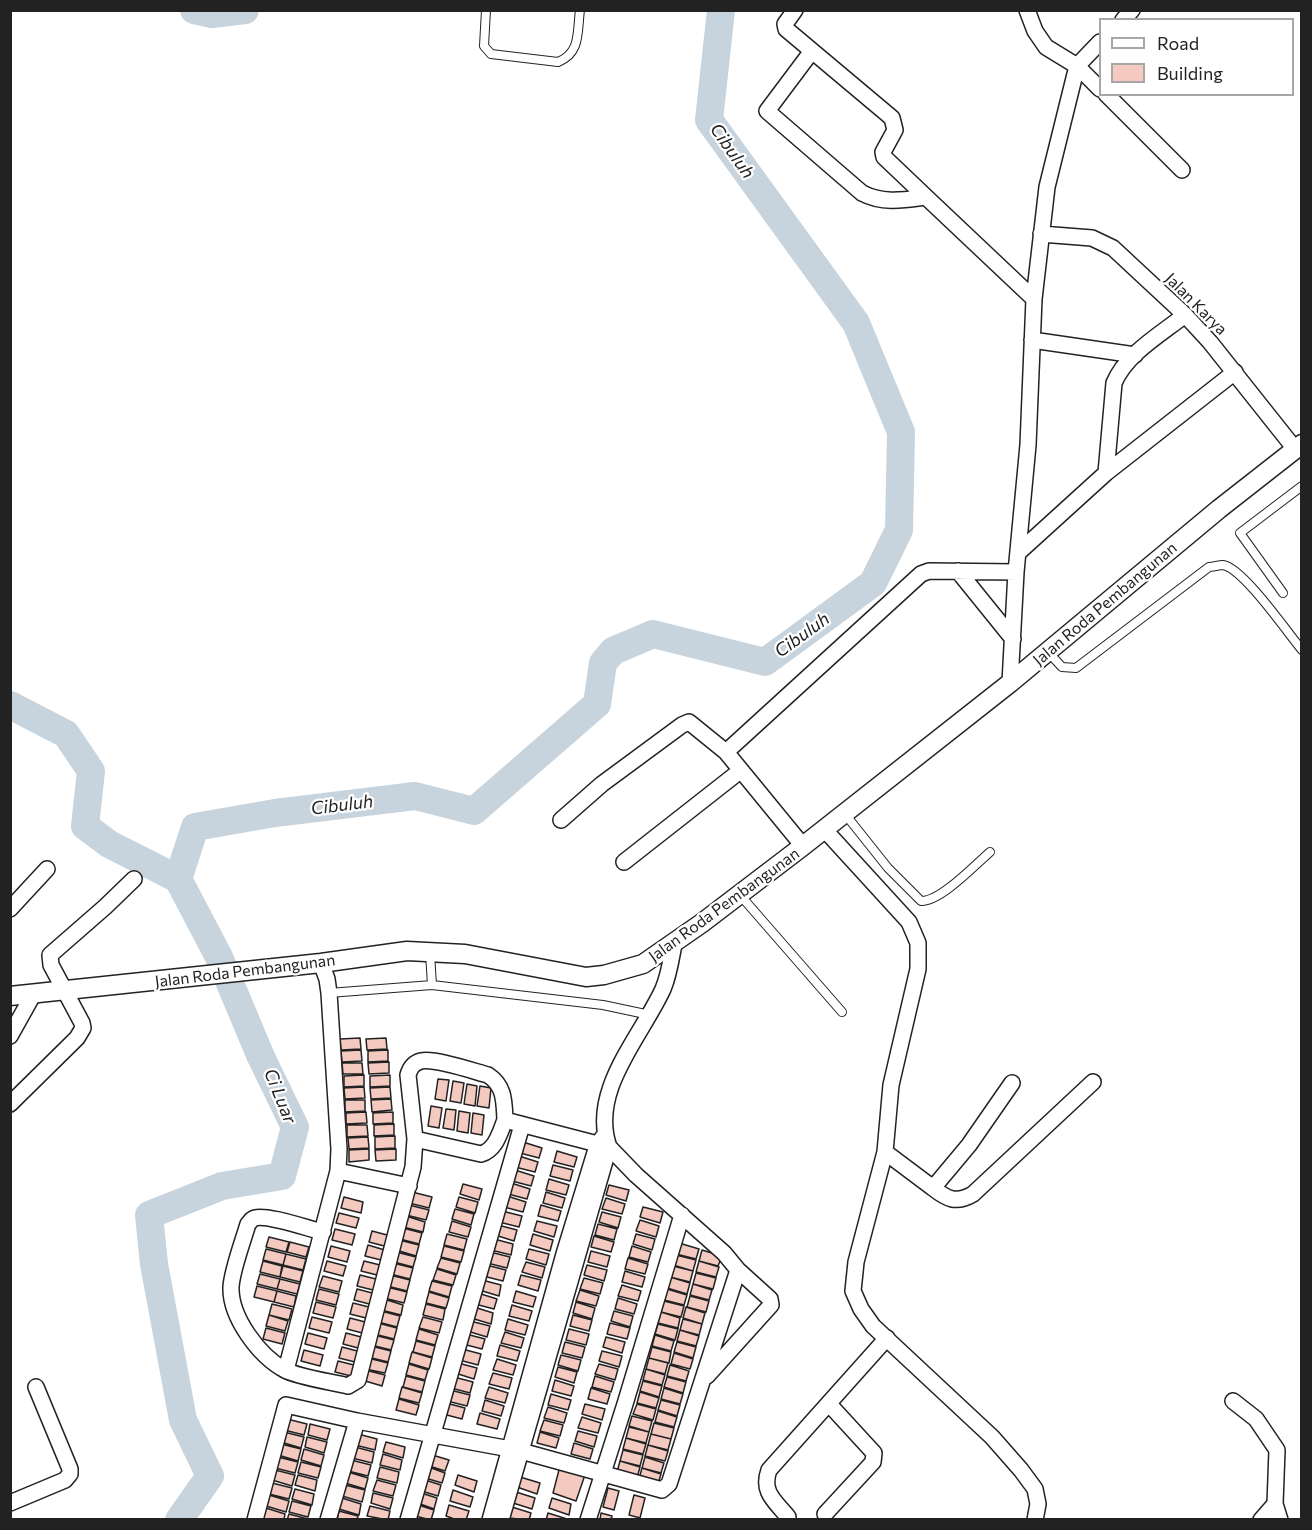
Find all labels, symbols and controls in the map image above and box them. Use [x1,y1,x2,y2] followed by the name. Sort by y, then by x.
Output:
[1099,18,1294,96] legend
[1157,32,1199,54] text: Road
[1157,62,1223,84] text: Building
[705,119,759,183] water label: Cibuluh
[1161,269,1231,339] street label: Jalan Karya
[1029,538,1181,670] street label: Jalan Roda Pembangunan
[770,608,834,662] water label: Cibuluh
[310,790,374,820] water label: Cibuluh
[645,844,803,966] street label: Jalan Roda Pembangunan
[154,950,336,992] street label: Jalan Roda Pembangunan
[259,1065,301,1127] water label: Ci Luar

